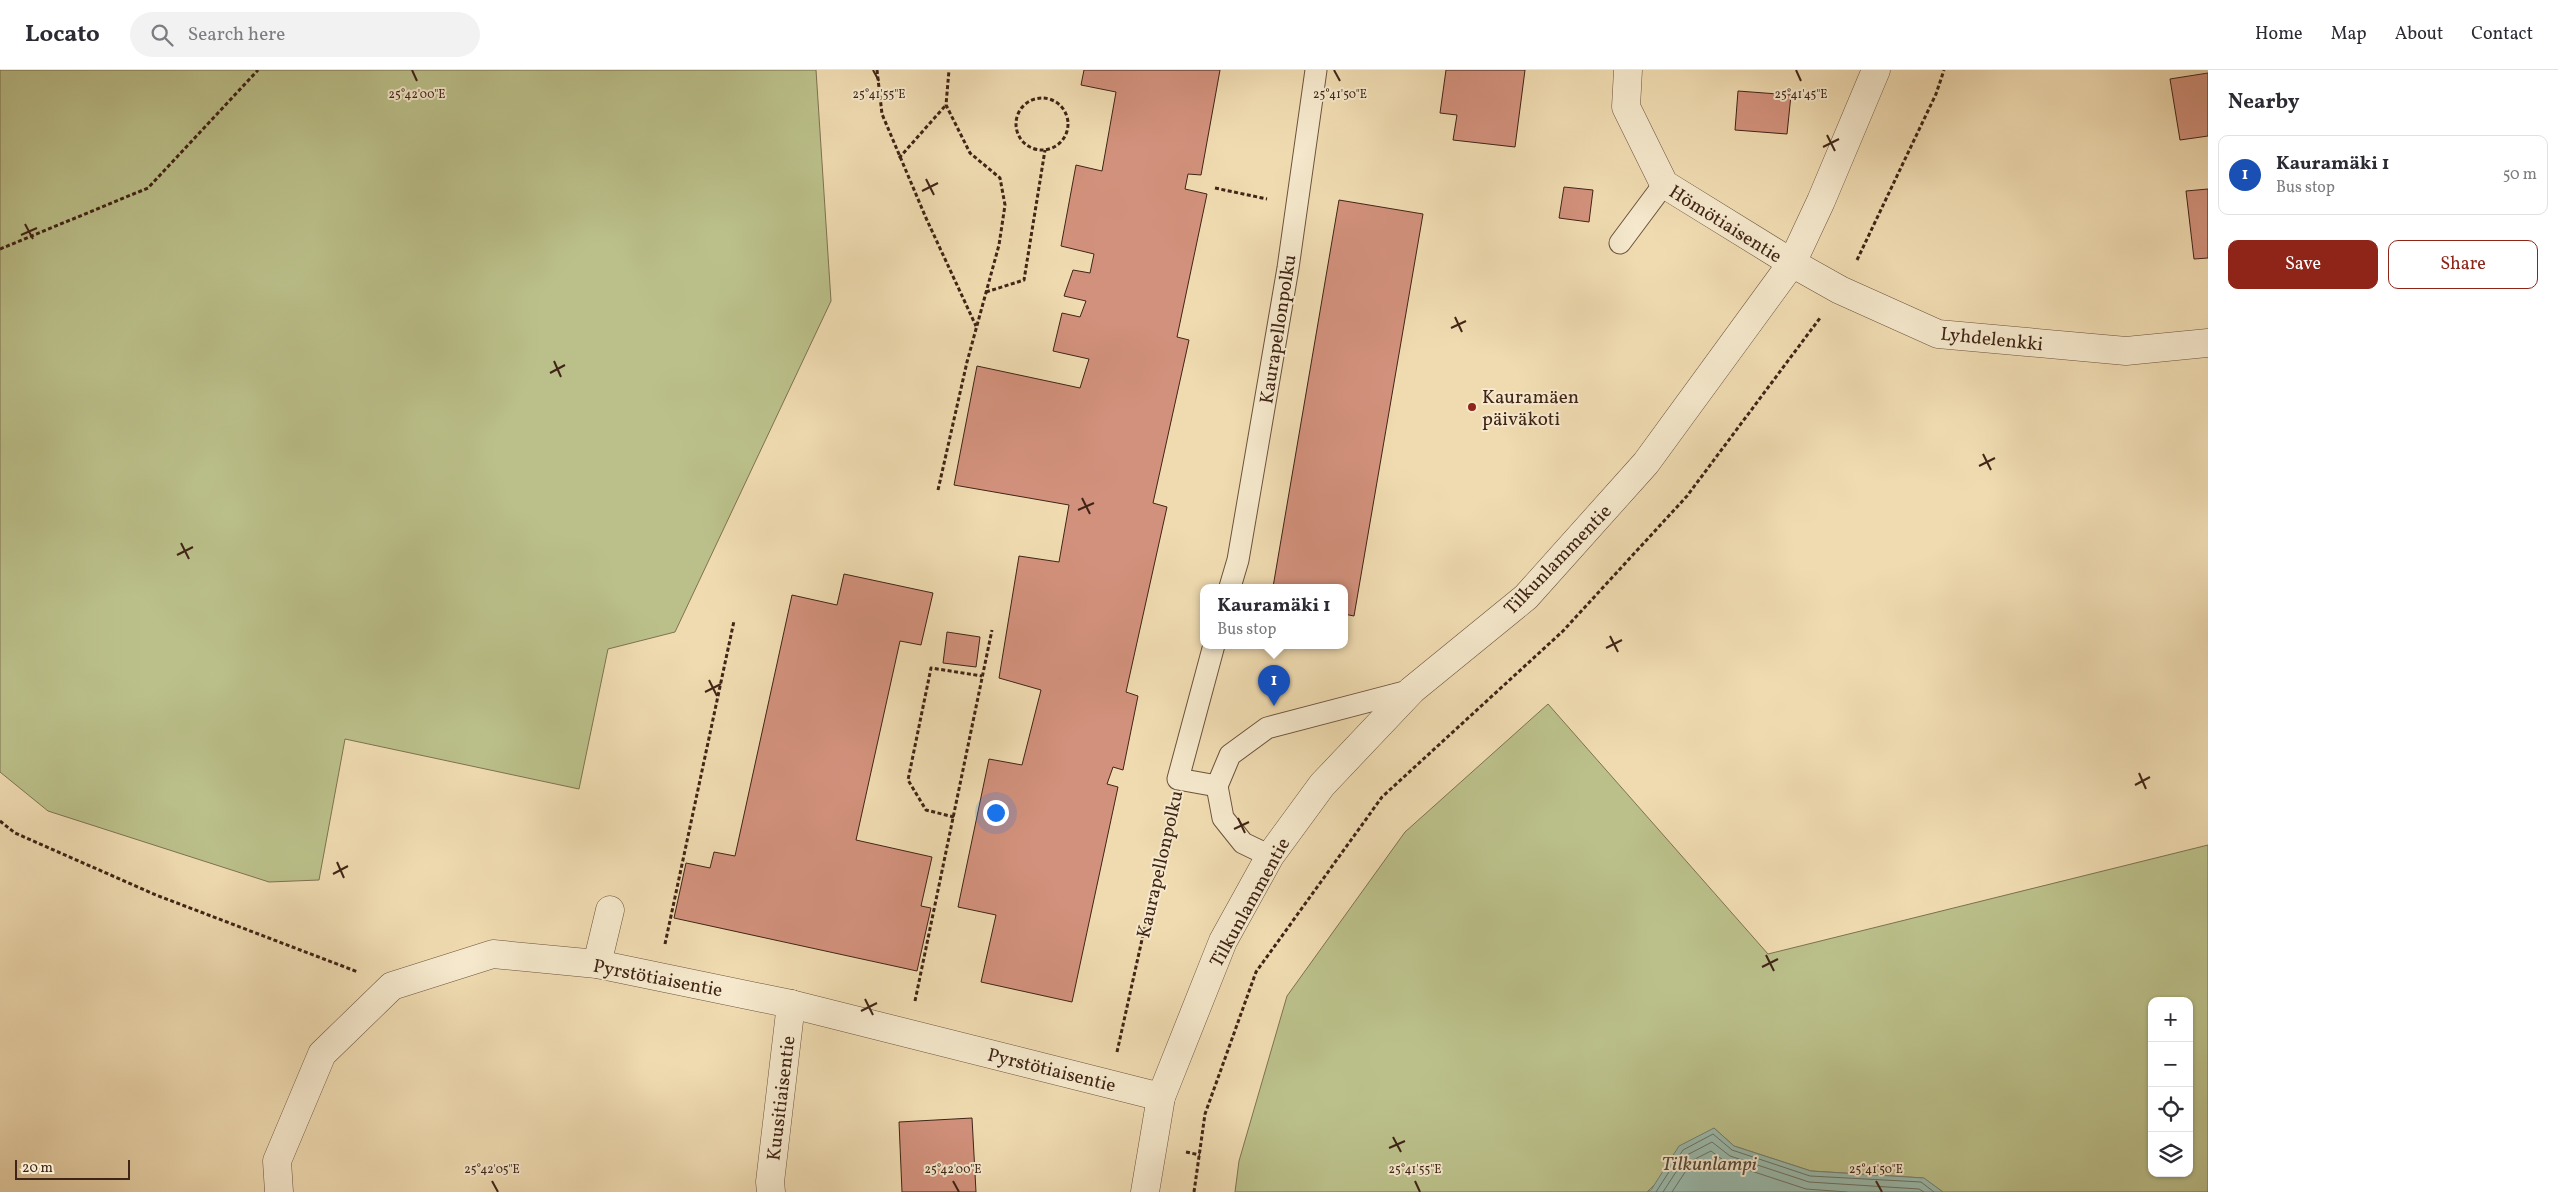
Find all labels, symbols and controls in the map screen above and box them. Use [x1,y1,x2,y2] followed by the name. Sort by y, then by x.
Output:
[130,12,480,57] search box
[25,18,100,52] text: Locato
[148,21,176,49] icon: search
[188,22,285,48] text: Search here
[2255,22,2303,47] text: Home
[2331,22,2367,47] text: Map
[2395,22,2443,47] text: About
[2471,22,2533,47] text: Contact
[388,87,446,103] text: 25°42'00"E
[853,87,905,103] text: 25°41'55"E
[1313,87,1367,103] text: 25°41'50"E
[1775,87,1827,103] text: 25°41'45"E
[2228,88,2299,117] text: Nearby
[2276,151,2389,177] text: Kauramäki 1
[2242,164,2248,186] text: 1
[2503,164,2537,186] text: 50 m
[2276,177,2335,199] text: Bus stop
[1663,180,1786,270] street label: Hömötiaisentie
[2228,240,2378,289] button: Save
[2388,240,2538,289] button: Share
[1254,253,1304,406] street label: Kaurapellonpolku
[1939,322,2045,358] street label: Lyhdelenkki
[1482,385,1579,433] place label: Kauramäen päiväkoti
[1466,401,1478,413] marker: Kauramäen päiväkoti
[1499,499,1618,621] street label: Tilkunlammentie
[1200,584,1348,649] popup
[1217,593,1331,619] text: Kauramäki 1
[1217,619,1276,641] text: Bus stop
[1258,665,1290,706] pin: 1
[1131,788,1191,941] street label: Kaurapellonpolku
[983,800,1009,826] your location
[1204,833,1297,972] street label: Tilkunlammentie
[591,954,725,1004] street label: Pyrstötiaisentie
[2148,997,2193,1177] map controls
[2148,997,2193,1042] button: +
[761,1034,803,1162] street label: Kuusitiaisentie
[985,1042,1118,1099] street label: Pyrstötiaisentie
[2148,1042,2193,1087] button: −
[2148,1087,2193,1132] button: locate
[2148,1132,2193,1177] button: layers
[1661,1151,1758,1179] water label: Tilkunlampi
[15,1157,130,1180] scale bar
[22,1159,53,1178] text: 20 m
[464,1162,520,1178] text: 25°42'05"E
[924,1162,982,1178] text: 25°42'00"E
[1389,1162,1441,1178] text: 25°41'55"E
[1849,1162,1903,1178] text: 25°41'50"E

